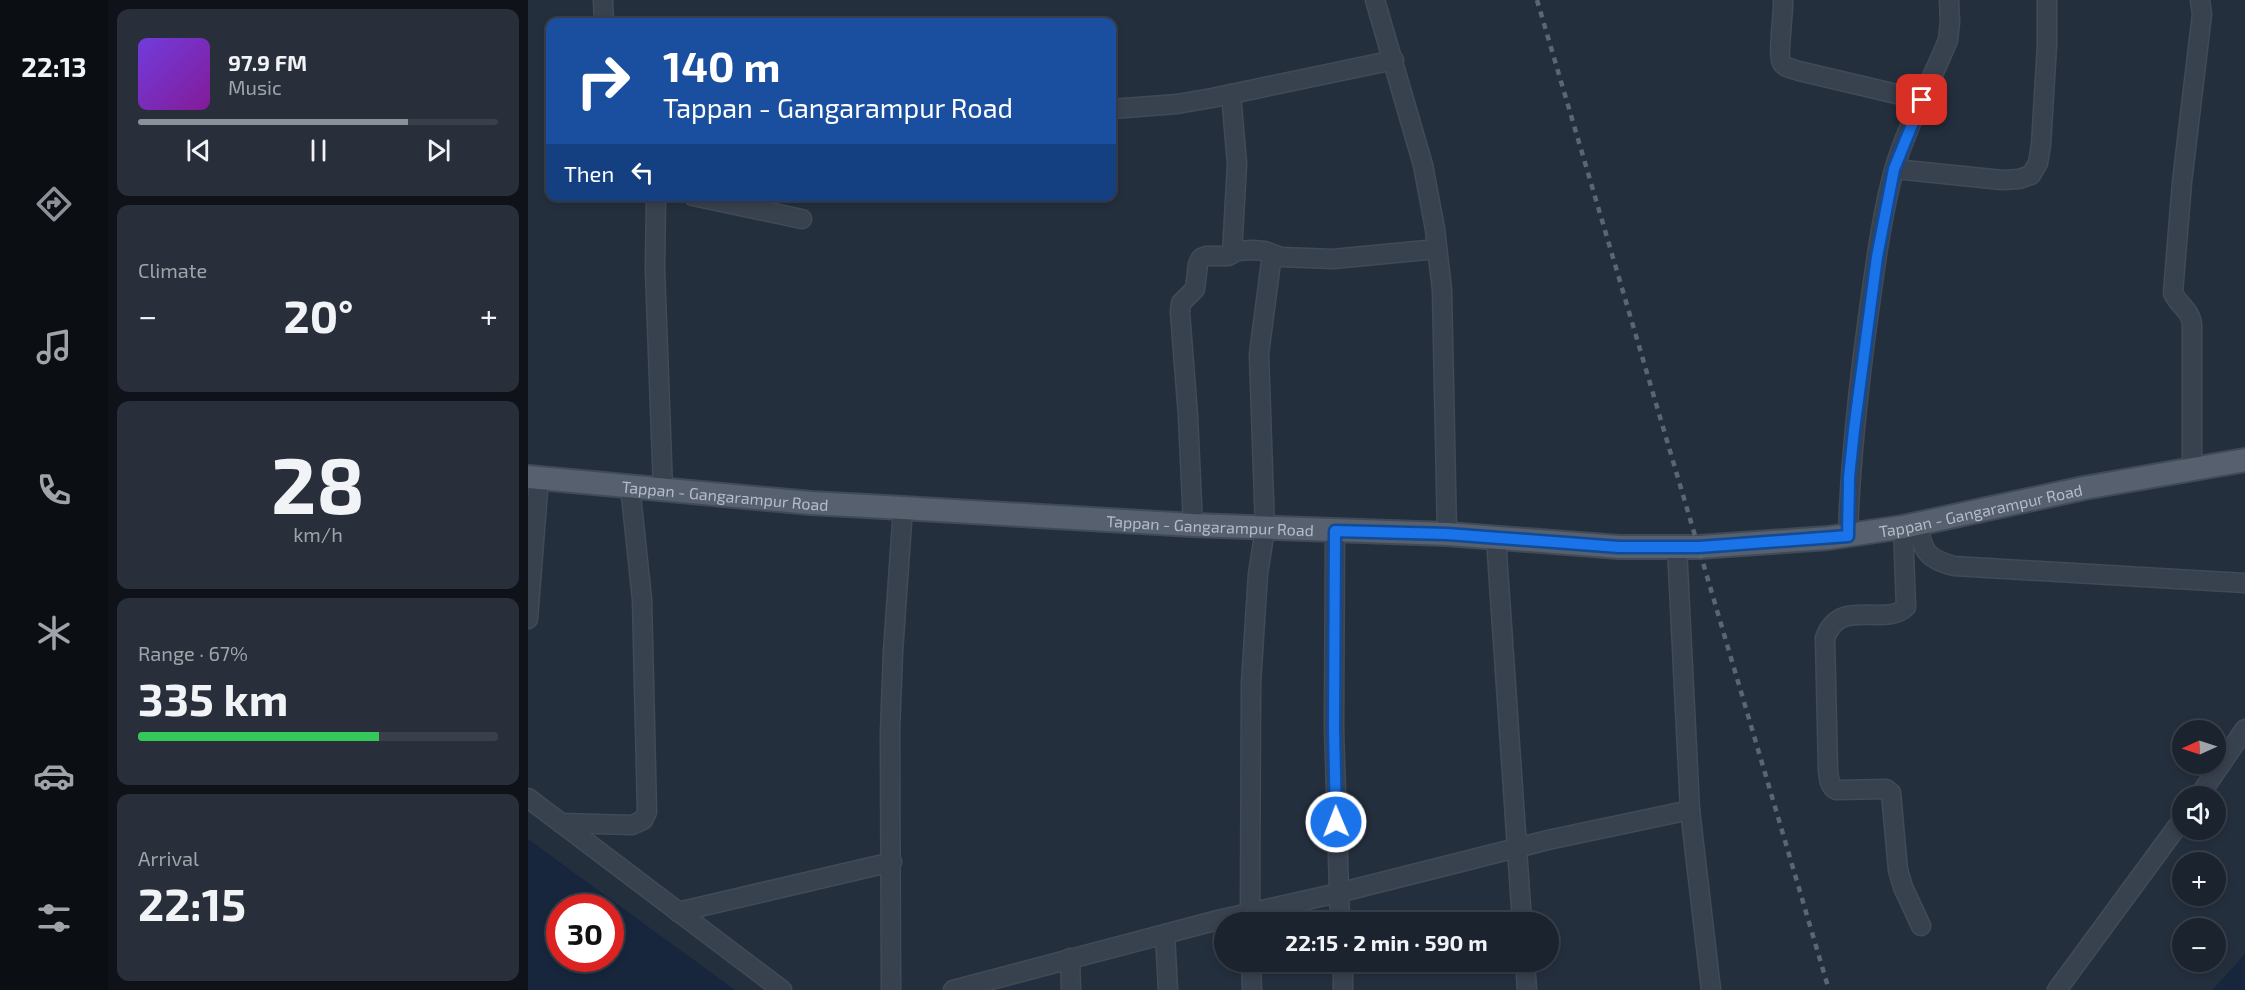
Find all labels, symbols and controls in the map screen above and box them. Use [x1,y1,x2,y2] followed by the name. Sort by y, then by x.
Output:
[663,40,780,90] text: 140 m
[564,42,642,120] icon: right
[228,49,307,75] text: 97.9 FM
[21,50,87,82] text: 22:13
[1896,74,1947,125] pin
[228,75,282,99] text: Music
[1905,83,1938,116] icon: arrive
[663,91,1013,123] text: Tappan - Gangarampur Road
[182,134,215,167] icon: previous
[302,134,335,167] icon: pause
[422,134,455,167] icon: next
[626,156,659,189] icon: left
[564,160,614,186] text: Then
[33,183,75,225] icon: directions
[138,258,207,282] text: Climate
[284,288,354,342] text: 20°
[138,295,157,335] text: −
[480,295,498,335] text: +
[33,326,75,368] icon: music
[271,436,365,530] text: 28
[33,469,75,511] icon: phone
[621,476,829,513] street label: Tappan - Gangarampur Road
[1877,479,2084,540] street label: Tappan - Gangarampur Road
[1106,510,1314,539] street label: Tappan - Gangarampur Road
[293,522,343,546] text: km/h
[33,612,75,654] icon: climate
[138,641,248,665] text: Range · 67%
[138,671,288,725] text: 335 km
[2172,720,2226,774] north arrow
[2172,720,2226,972] map controls
[33,755,75,797] icon: car
[2172,786,2226,840] button: sound
[1304,790,1368,854] position arrow
[138,846,199,870] text: Arrival
[2172,852,2226,906] button: +
[138,876,246,930] text: 22:15
[546,894,624,972] speed limit sign: 30
[33,897,75,939] icon: filters
[2172,918,2226,972] button: −
[1285,929,1488,955] text: 22:15 · 2 min · 590 m

